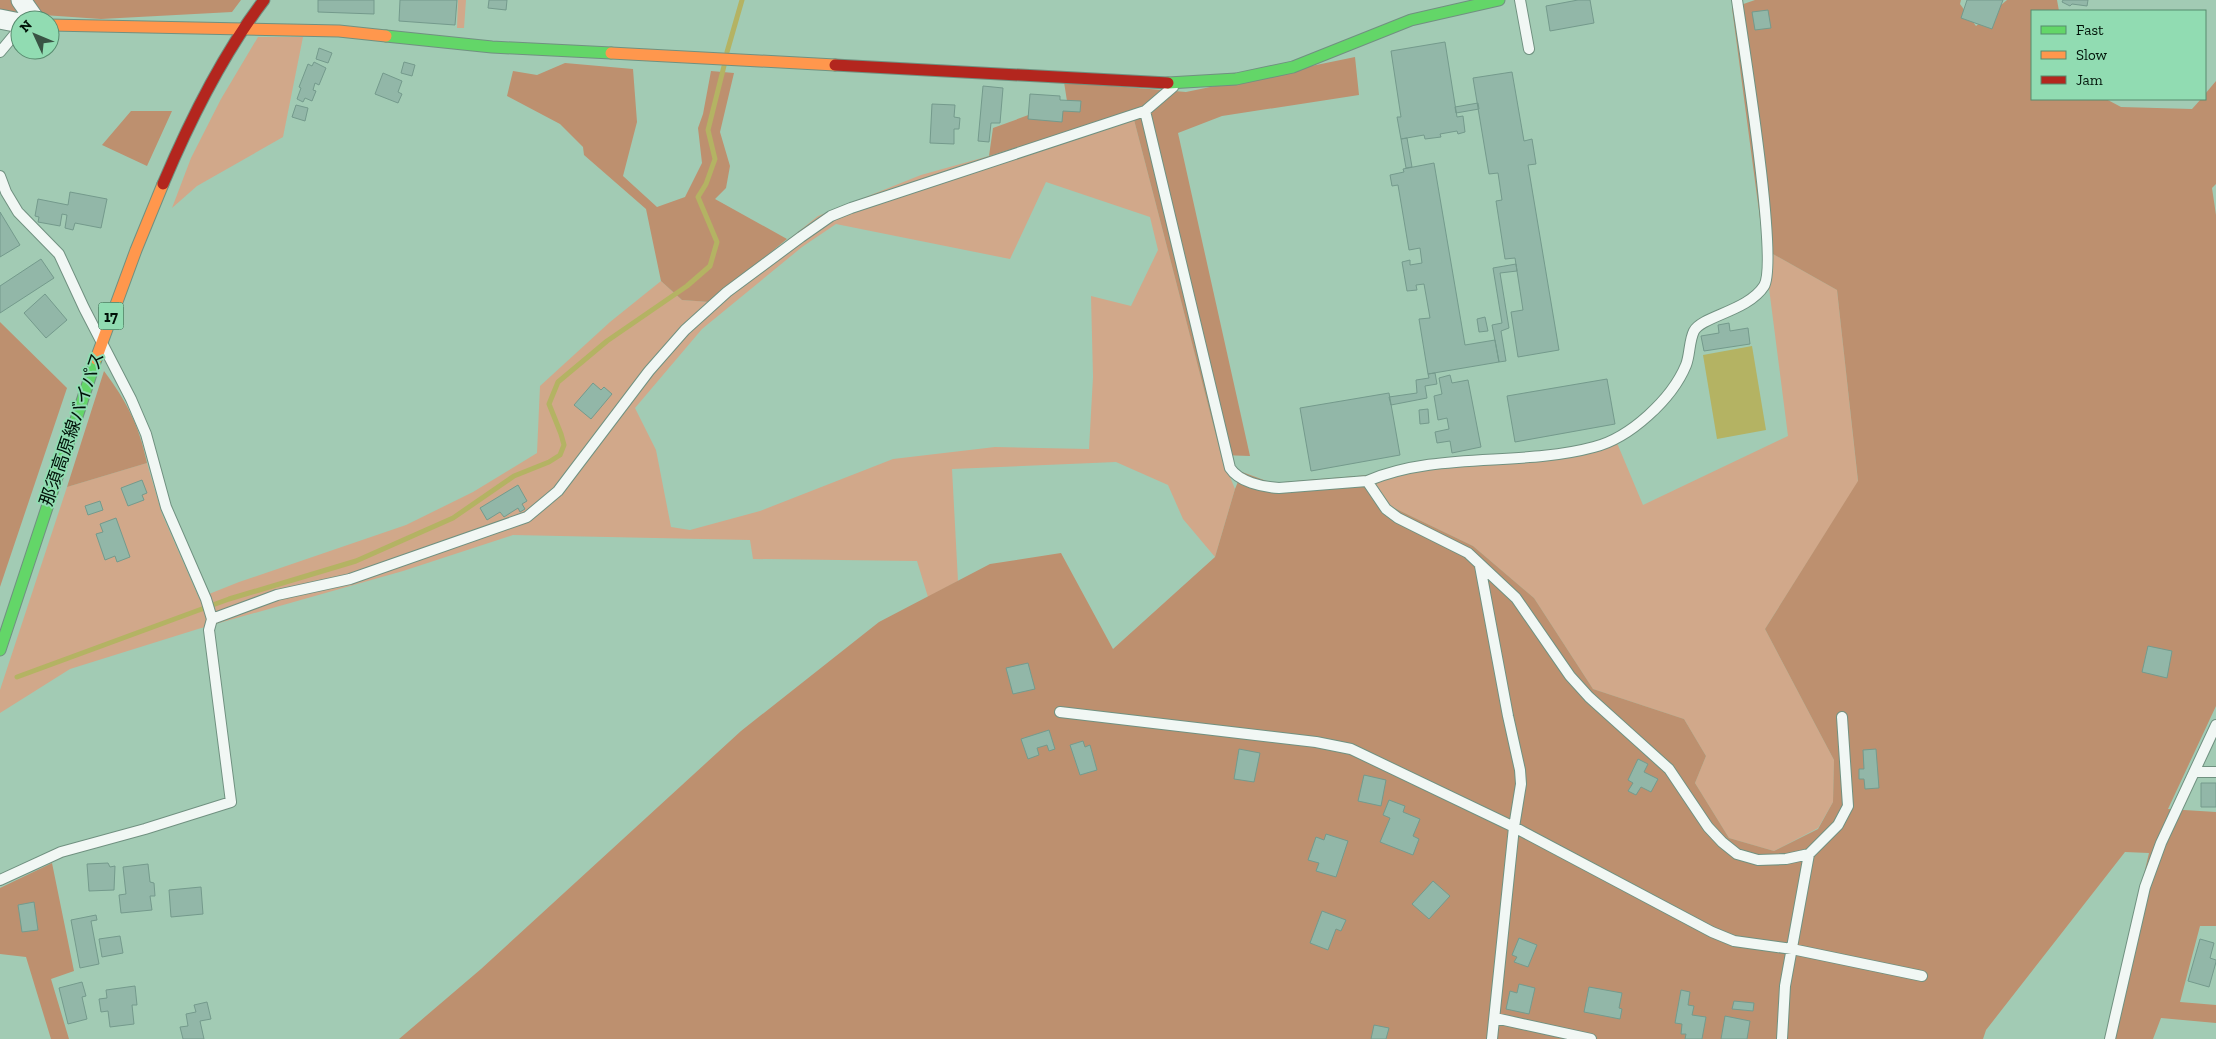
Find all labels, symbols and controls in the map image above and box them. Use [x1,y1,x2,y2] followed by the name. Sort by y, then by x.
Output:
[10,10,60,60] north arrow
[2031,10,2206,100] legend
[16,16,36,36] text: N
[2076,21,2104,39] text: Fast
[2076,46,2108,64] text: Slow
[2076,71,2103,89] text: Jam
[98,302,124,330] road number: 17
[35,349,109,509] street label: 那須高原線バイパス

